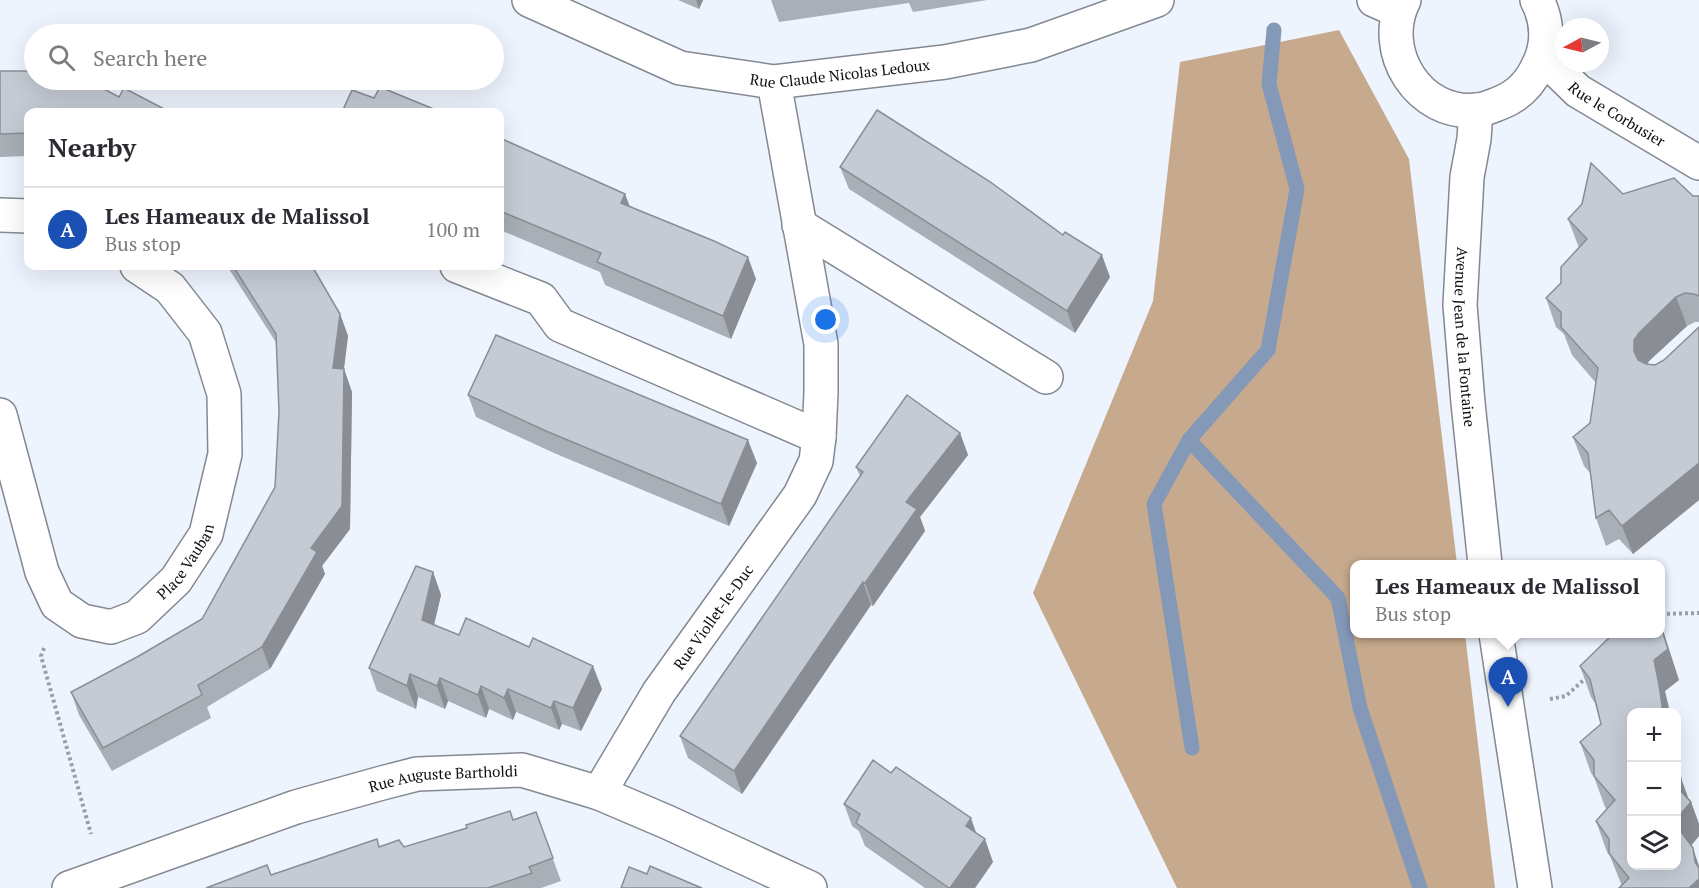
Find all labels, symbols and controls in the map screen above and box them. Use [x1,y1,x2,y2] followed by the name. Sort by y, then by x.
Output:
[1555,18,1609,72] north arrow
[24,24,504,90] search box
[45,41,78,74] icon: search
[93,43,207,72] text: Search here
[749,54,931,92] street label: Rue Claude Nicolas Ledoux
[1564,77,1669,151] street label: Rue le Corbusier
[48,130,136,164] text: Nearby
[105,201,370,230] text: Les Hameaux de Malissol
[60,216,75,243] text: A
[426,216,480,243] text: 100 m
[105,230,181,257] text: Bus stop
[1450,246,1480,428] street label: Avenue Jean de la Fontaine
[811,305,840,334] your location
[152,522,218,603] street label: Place Vauban
[668,560,757,673] street label: Rue Viollet-le-Duc
[1350,560,1665,638] popup
[1375,571,1640,600] text: Les Hameaux de Malissol
[1375,600,1451,627] text: Bus stop
[1488,658,1528,707] pin: A
[1627,708,1681,870] map controls
[1627,708,1681,762] button: +
[366,760,518,796] street label: Rue Auguste Bartholdi
[1627,762,1681,816] button: −
[1627,816,1681,870] button: layers

